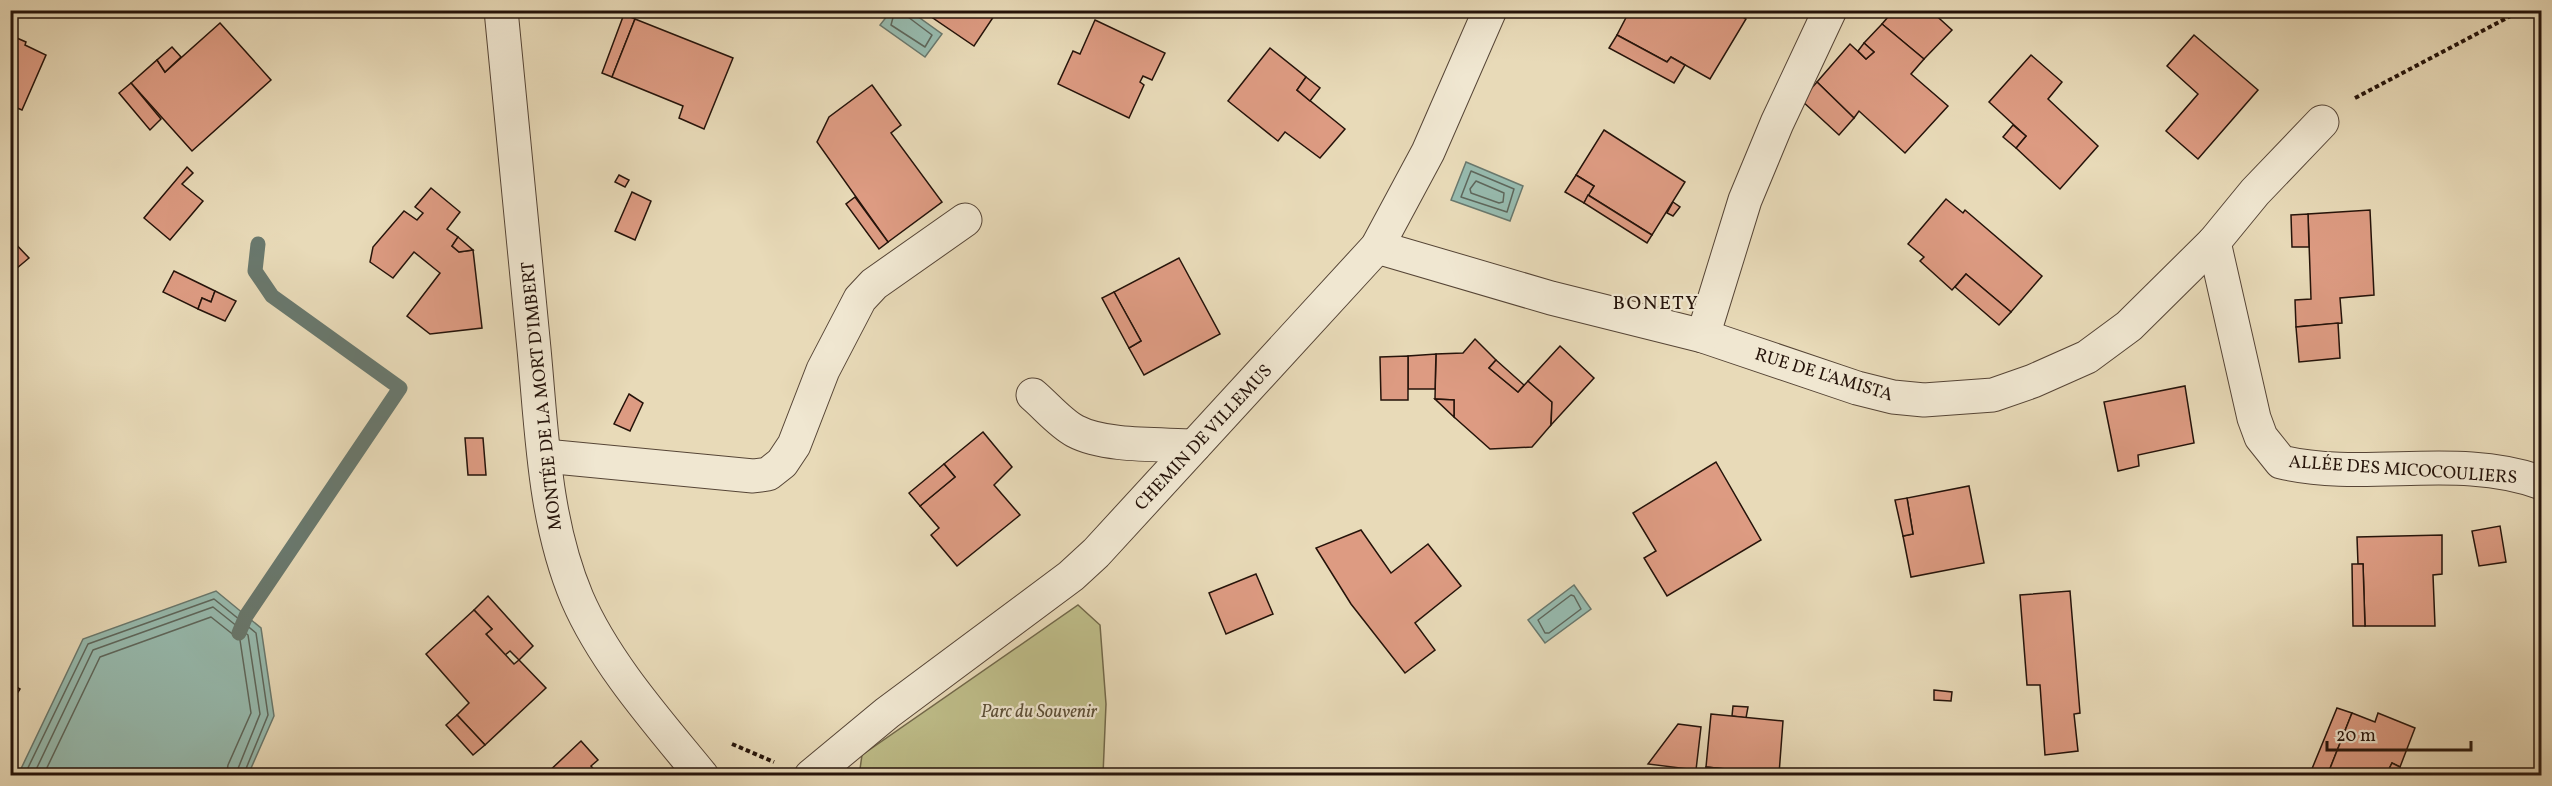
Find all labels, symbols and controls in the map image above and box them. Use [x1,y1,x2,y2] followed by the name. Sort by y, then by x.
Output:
[516,260,569,531] street label: MONTÉE DE LA MORT D'IMBERT
[1613,290,1699,318] district label: BONETY
[1751,343,1896,408] street label: RUE DE L'AMISTA
[1130,359,1279,517] street label: CHEMIN DE VILLEMUS
[2288,450,2518,491] street label: ALLÉE DES MICOCOULIERS
[981,700,1098,725] park label: Parc du Souvenir
[2327,714,2471,752] scale bar
[2336,724,2376,749] text: 20 m

